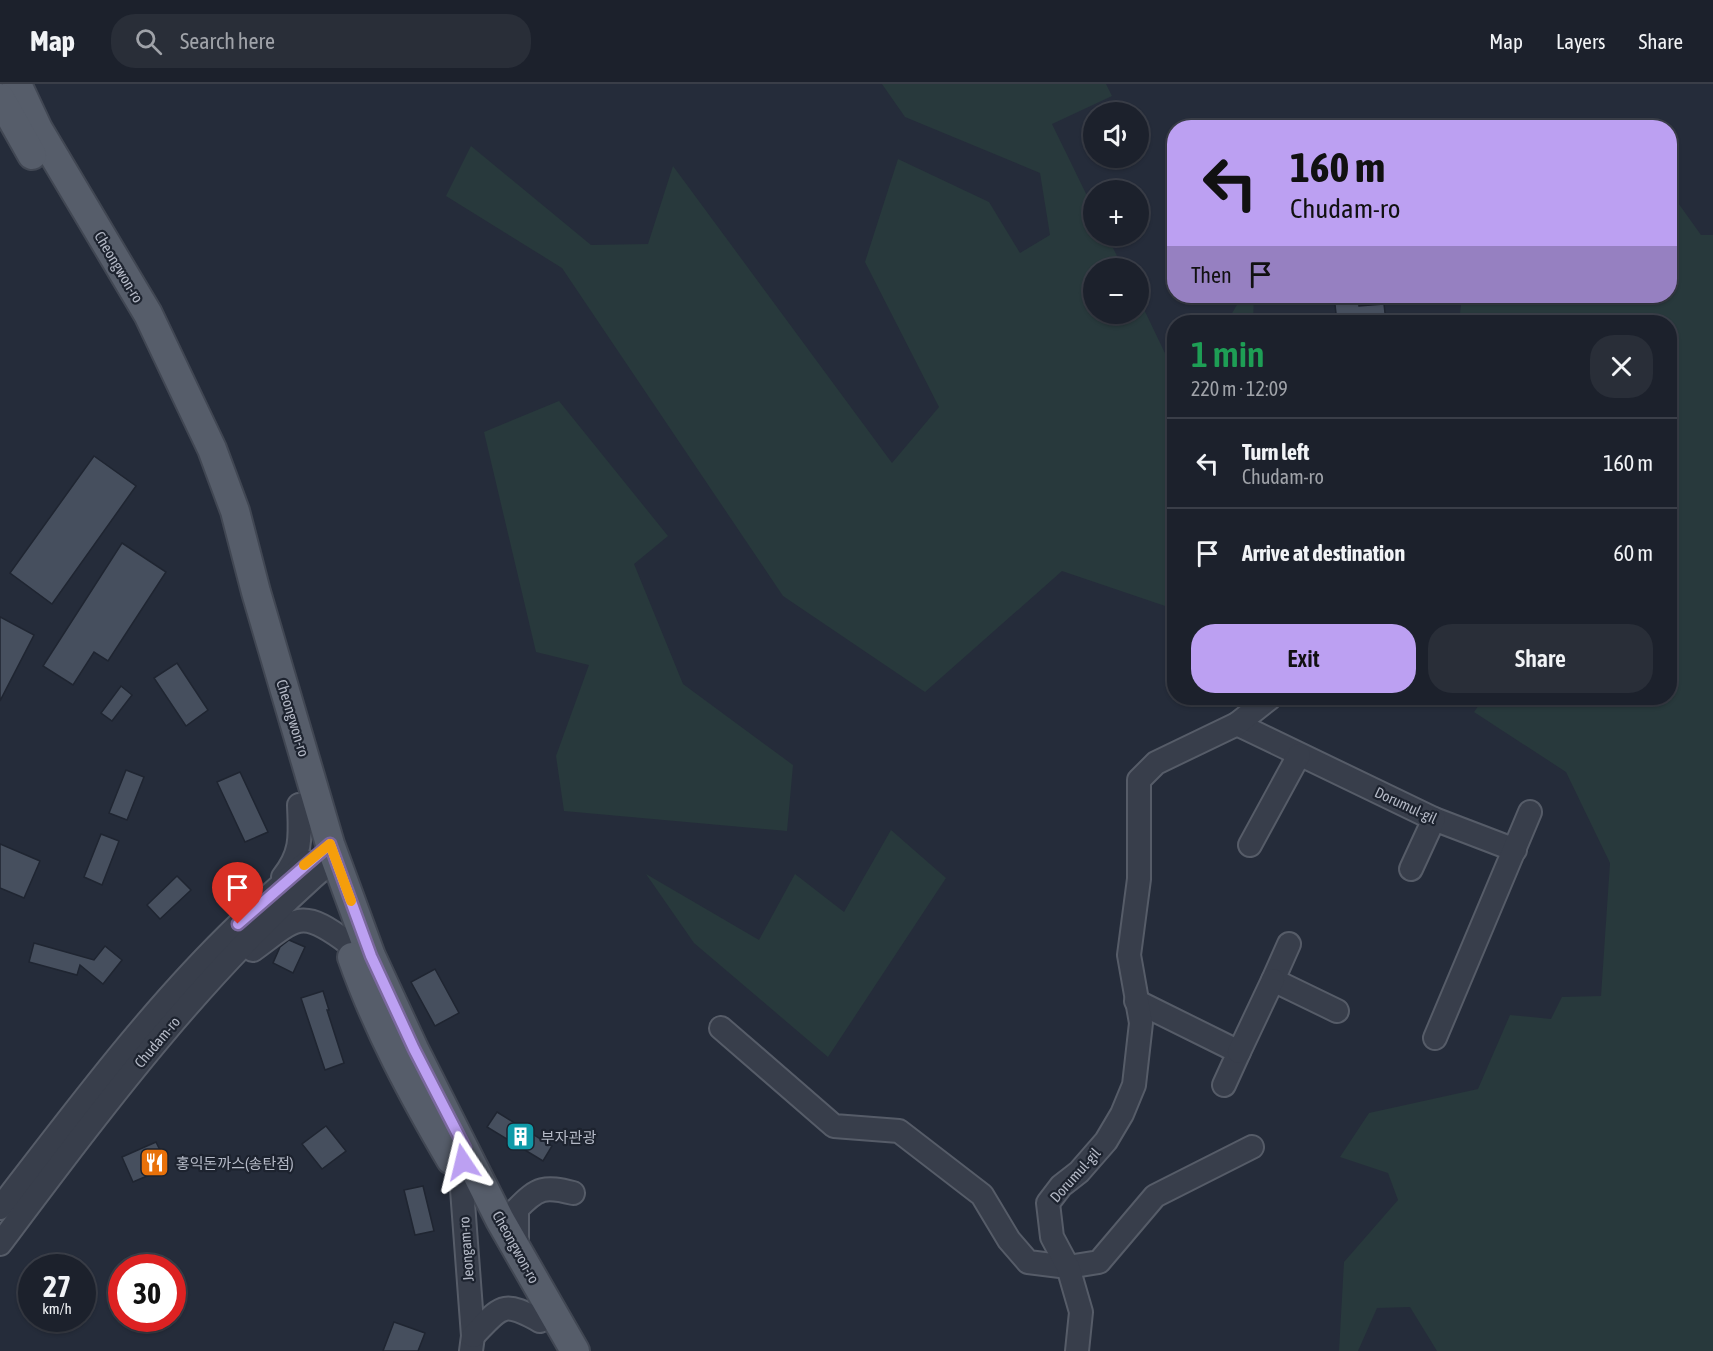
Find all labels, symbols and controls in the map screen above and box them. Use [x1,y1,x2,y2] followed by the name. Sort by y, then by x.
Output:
[111,14,531,68] search box
[30,25,75,57] text: Map
[132,25,165,58] icon: search
[180,28,275,54] text: Search here
[1489,29,1523,53] text: Map
[1556,29,1606,53] text: Layers
[1639,29,1683,53] text: Share
[1083,102,1149,324] map controls
[1083,102,1149,168] button: sound
[1290,143,1385,191] text: 160 m
[1191,144,1269,222] icon: left
[1083,180,1149,246] button: +
[1290,193,1400,224] text: Chudam-ro
[91,228,147,306] street label: Cheongwon-ro
[1083,258,1149,324] button: −
[1244,258,1277,291] icon: arrive
[1191,262,1232,288] text: Then
[1191,333,1265,375] text: 1 min
[1590,335,1653,398] button: close
[1191,377,1288,400] text: 220 m · 12:09
[1242,439,1309,465] text: Turn left
[1191,447,1224,480] icon: left
[1603,450,1653,476] text: 160 m
[1242,465,1324,488] text: Chudam-ro
[1191,537,1224,570] icon: arrive
[1242,540,1405,566] text: Arrive at destination
[1613,540,1653,566] text: 60 m
[1191,624,1416,693] button: Exit
[1428,624,1653,693] button: Share
[273,677,313,759] street label: Cheongwon-ro
[1372,783,1440,827] street label: Dorumul-gil
[212,862,263,924] pin
[221,871,254,904] icon: arrive
[131,1013,183,1071] street label: Chudam-ro
[504,1121,536,1153] building icon: 부자관광
[541,1129,596,1146] place label: 부자관광
[431,1130,495,1194] position arrow
[1046,1144,1104,1205] street label: Dorumul-gil
[139,1147,171,1179] restaurant icon: 홍익돈까스(송탄점)
[176,1155,294,1172] place label: 홍익돈까스(송탄점)
[489,1208,543,1286] street label: Cheongwon-ro
[455,1216,477,1282] street label: Jeongam-ro
[108,1254,186,1332] speed limit sign: 30
[43,1269,71,1303] text: 27
[42,1300,72,1317] text: km/h

